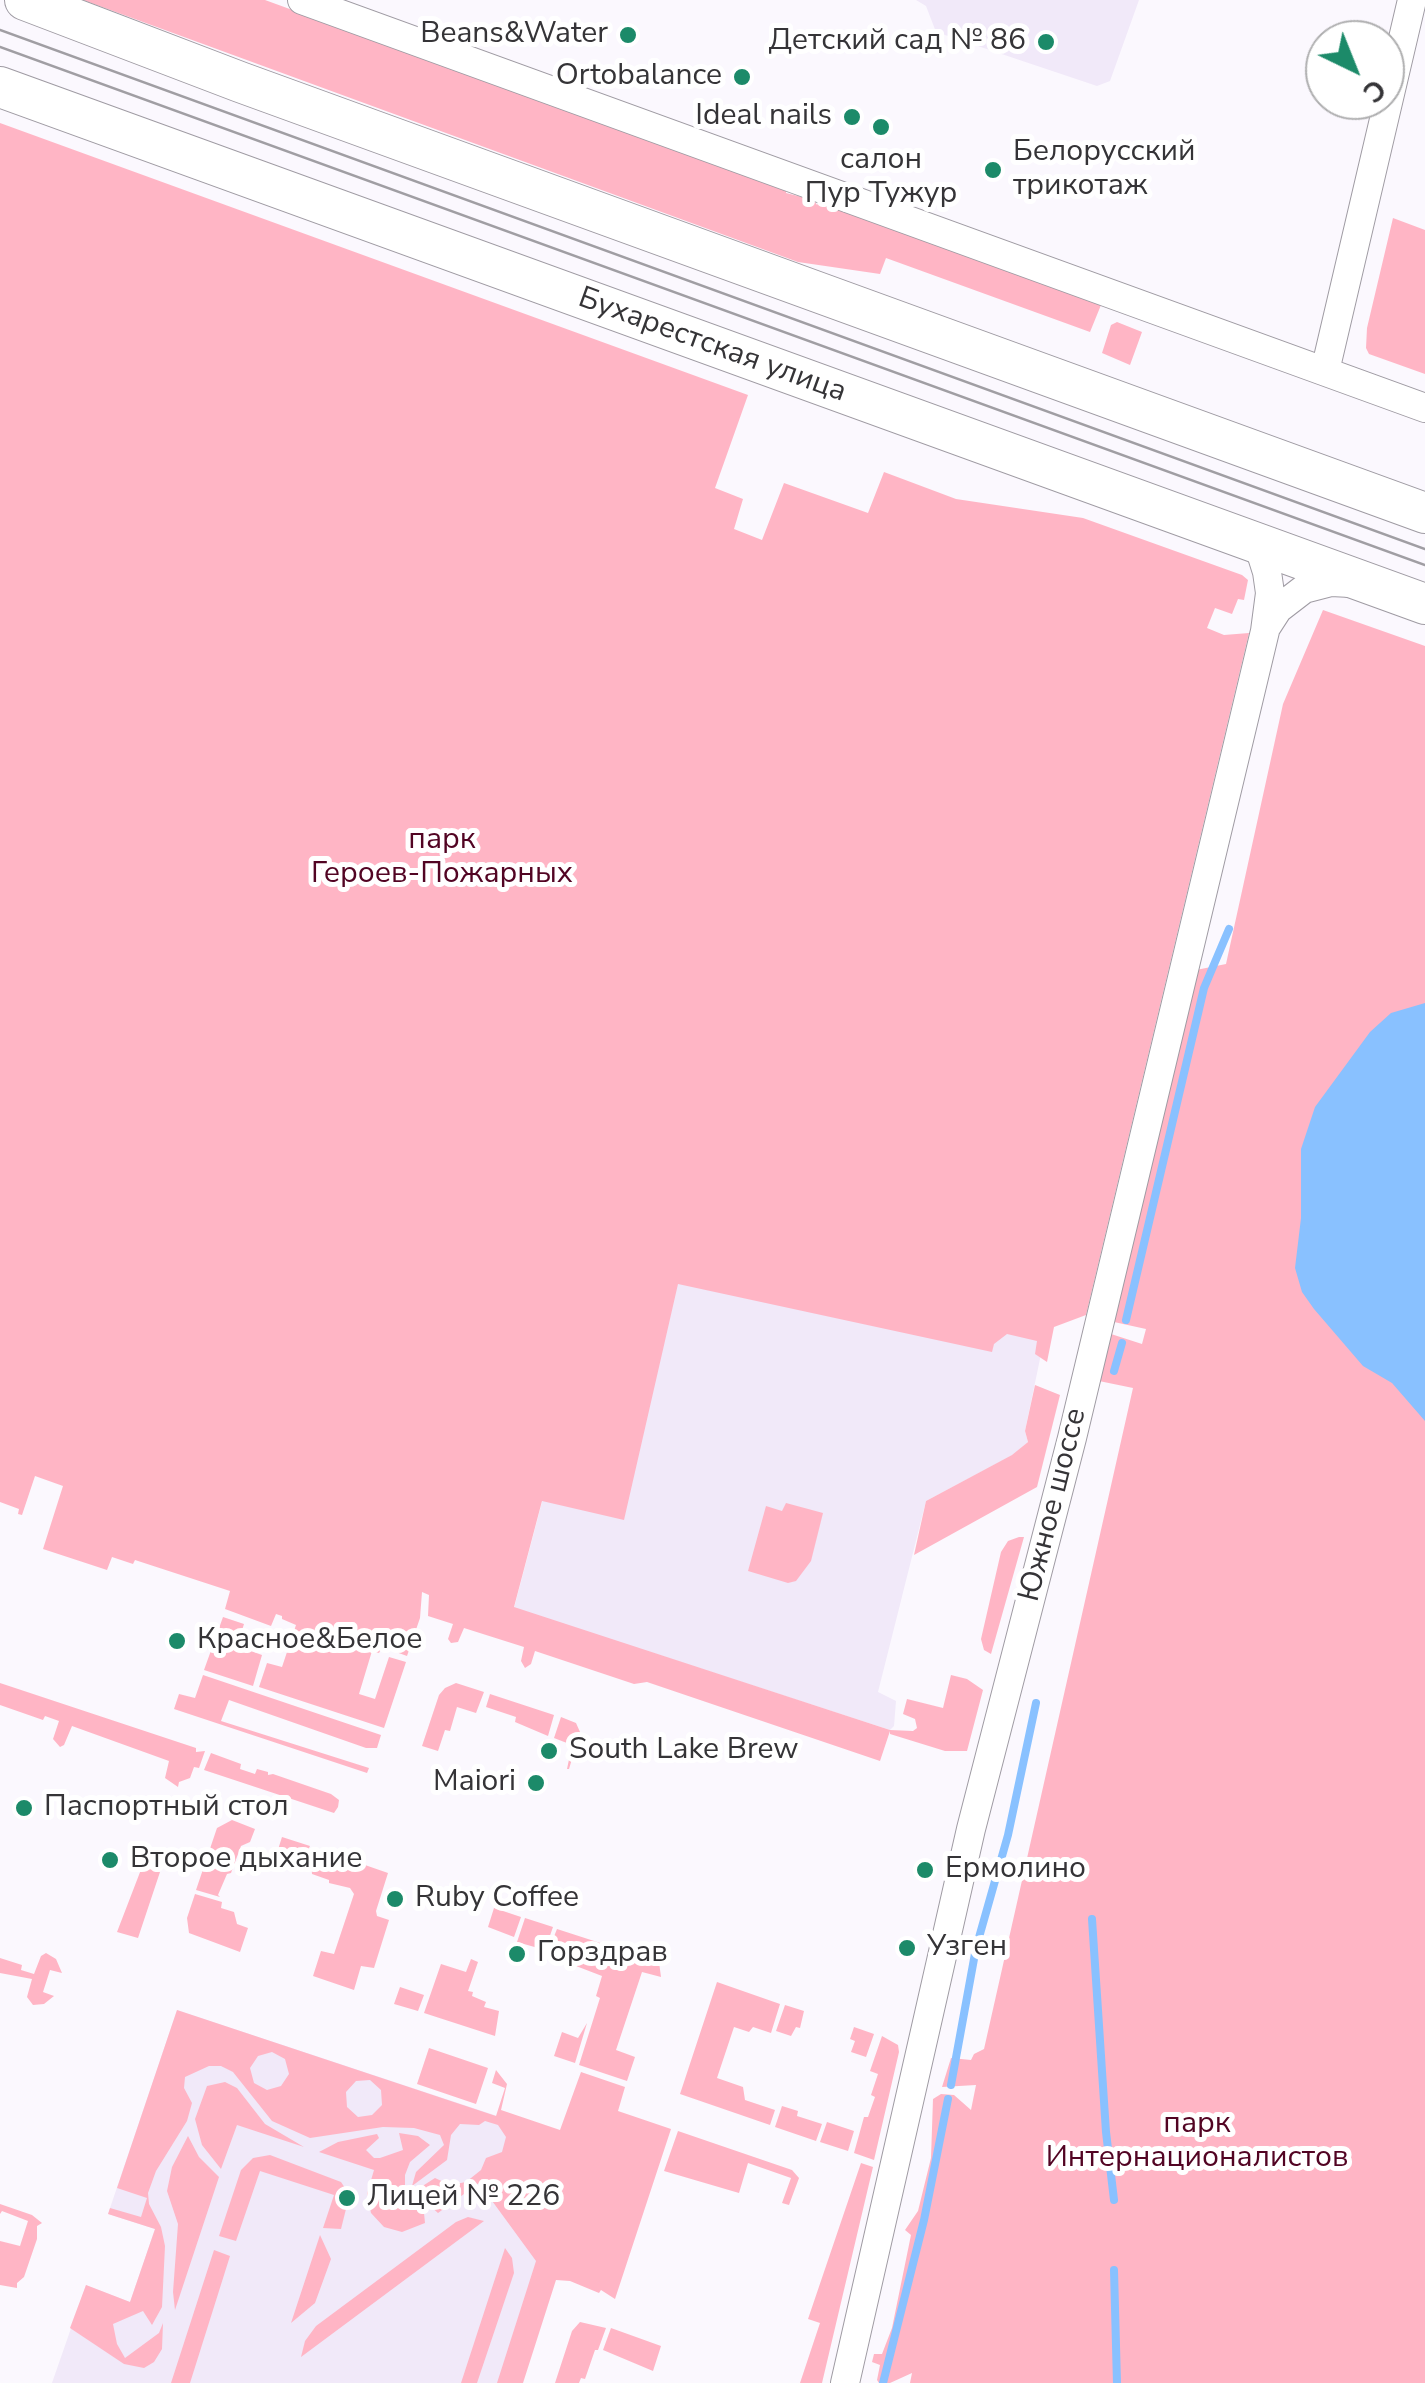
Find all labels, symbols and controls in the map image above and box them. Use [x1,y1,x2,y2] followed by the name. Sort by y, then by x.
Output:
[420,17,608,53] place label: Beans&Water
[1305,20,1405,120] north arrow
[617,24,639,46] marker: Beans&Water
[769,24,1026,60] place label: Детский сад № 86
[1035,31,1057,53] marker: Детский сад № 86
[556,59,722,95] place label: Ortobalance
[731,66,753,88] marker: Ortobalance
[1354,70,1394,111] text: С
[695,99,832,135] place label: Ideal nails
[841,106,863,128] marker: Ideal nails
[870,116,892,138] marker: салон Пур Тужур
[1013,135,1196,206] place label: Белорусский трикотаж
[805,143,957,214] place label: салон Пур Тужур
[982,159,1004,181] marker: Белорусский трикотаж
[573,281,851,411] street label: Бухарестская улица
[311,823,573,894] park label: парк Героев-Пожарных
[1013,1405,1095,1605] street label: Южное шоссе
[197,1623,423,1659] place label: Красное&Белое
[166,1630,188,1652] marker: Красное&Белое
[569,1733,799,1769] place label: South Lake Brew
[538,1740,560,1762] marker: South Lake Brew
[433,1765,516,1801] place label: Maiori
[525,1772,547,1794] marker: Maiori
[44,1790,289,1826] place label: Паспортный стол
[13,1797,35,1819] marker: Паспортный стол
[130,1842,362,1878] place label: Второе дыхание
[99,1849,121,1871] marker: Второе дыхание
[945,1852,1086,1888] place label: Ермолино
[914,1859,936,1881] marker: Ермолино
[415,1881,579,1917] place label: Ruby Coffee
[384,1888,406,1910] marker: Ruby Coffee
[927,1930,1007,1966] place label: Узген
[537,1936,668,1972] place label: Горздрав
[896,1937,918,1959] marker: Узген
[506,1943,528,1965] marker: Горздрав
[1046,2107,1348,2178] park label: парк Интернационалистов
[367,2180,560,2216] place label: Лицей № 226
[336,2187,358,2209] marker: Лицей № 226

